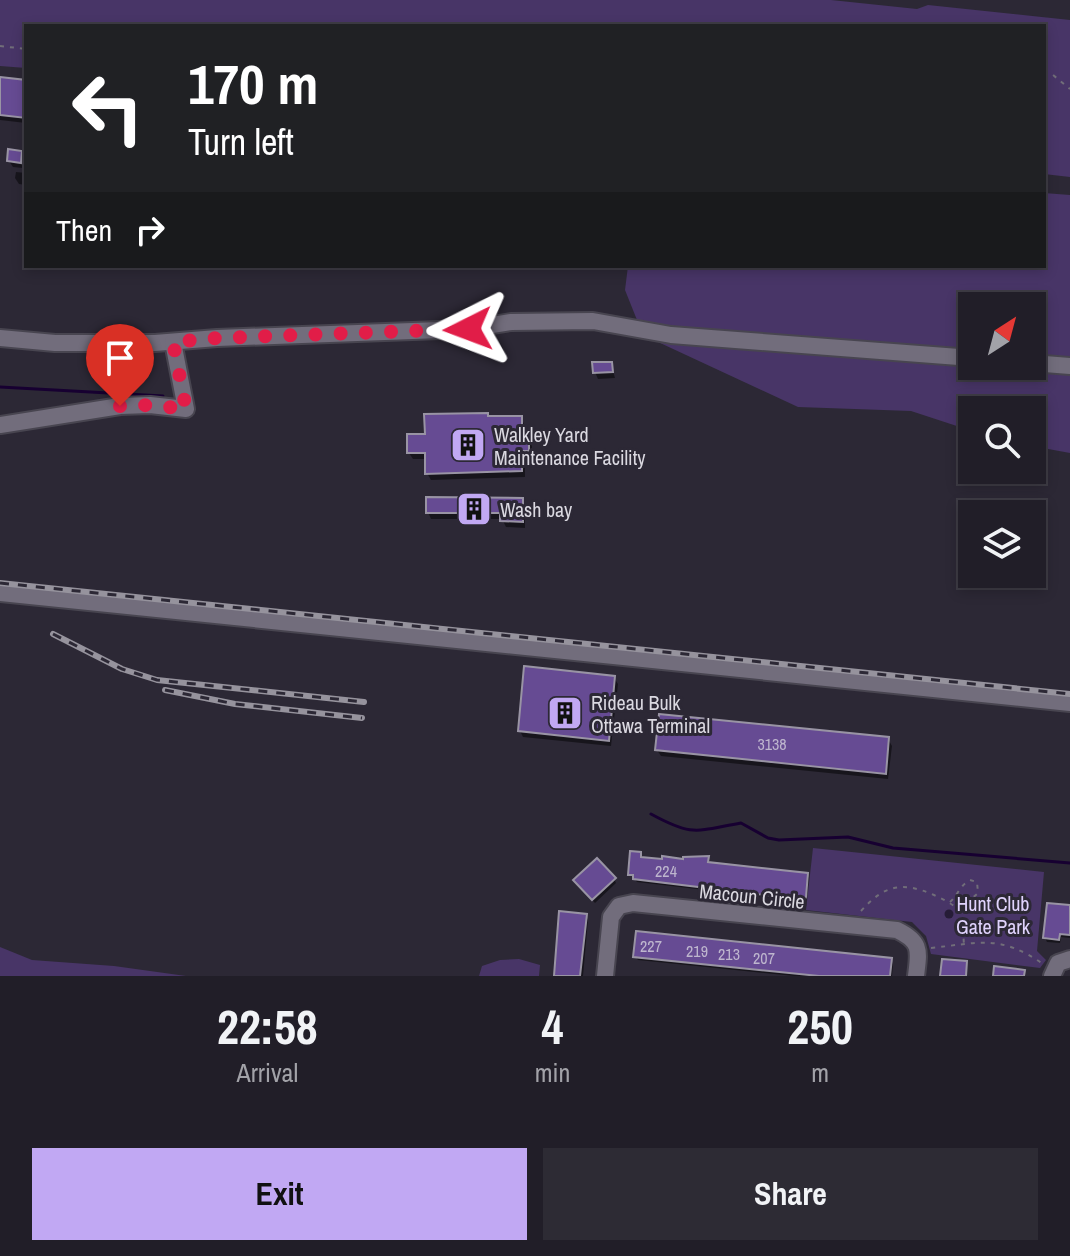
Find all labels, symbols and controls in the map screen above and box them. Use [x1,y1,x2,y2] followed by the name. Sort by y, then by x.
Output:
[188,46,318,121] text: 170 m
[56,56,160,160] icon: left
[188,118,294,166] text: Turn left
[128,208,172,252] icon: right
[56,210,112,250] text: Then
[426,287,510,371] position arrow
[958,292,1046,380] north arrow
[958,292,1046,588] map controls
[86,324,154,406] pin
[98,336,142,380] icon: arrive
[958,396,1046,484] button: search
[494,421,646,471] place label: Walkley Yard Maintenance Facility
[449,426,487,464] building icon: Walkley Yard Maintenance Facility
[455,490,493,528] building icon: Wash bay
[500,496,573,523] place label: Wash bay
[958,500,1046,588] button: layers
[591,689,710,739] place label: Rideau Bulk Ottawa Terminal
[546,694,584,732] building icon: Rideau Bulk Ottawa Terminal
[757,733,787,755] house number: 3138
[655,860,677,882] house number: 224
[698,877,806,915] street label: Macoun Circle
[956,890,1031,940] park label: Hunt Club Gate Park
[640,935,662,957] house number: 227
[686,940,708,962] house number: 219
[718,943,740,965] house number: 213
[753,947,775,969] house number: 207
[217,994,318,1059] text: 22:58
[542,994,563,1059] text: 4
[787,994,853,1059] text: 250
[237,1055,298,1090] text: Arrival
[535,1055,570,1090] text: min
[811,1055,829,1090] text: m
[32,1148,527,1240] button: Exit
[543,1148,1038,1240] button: Share

